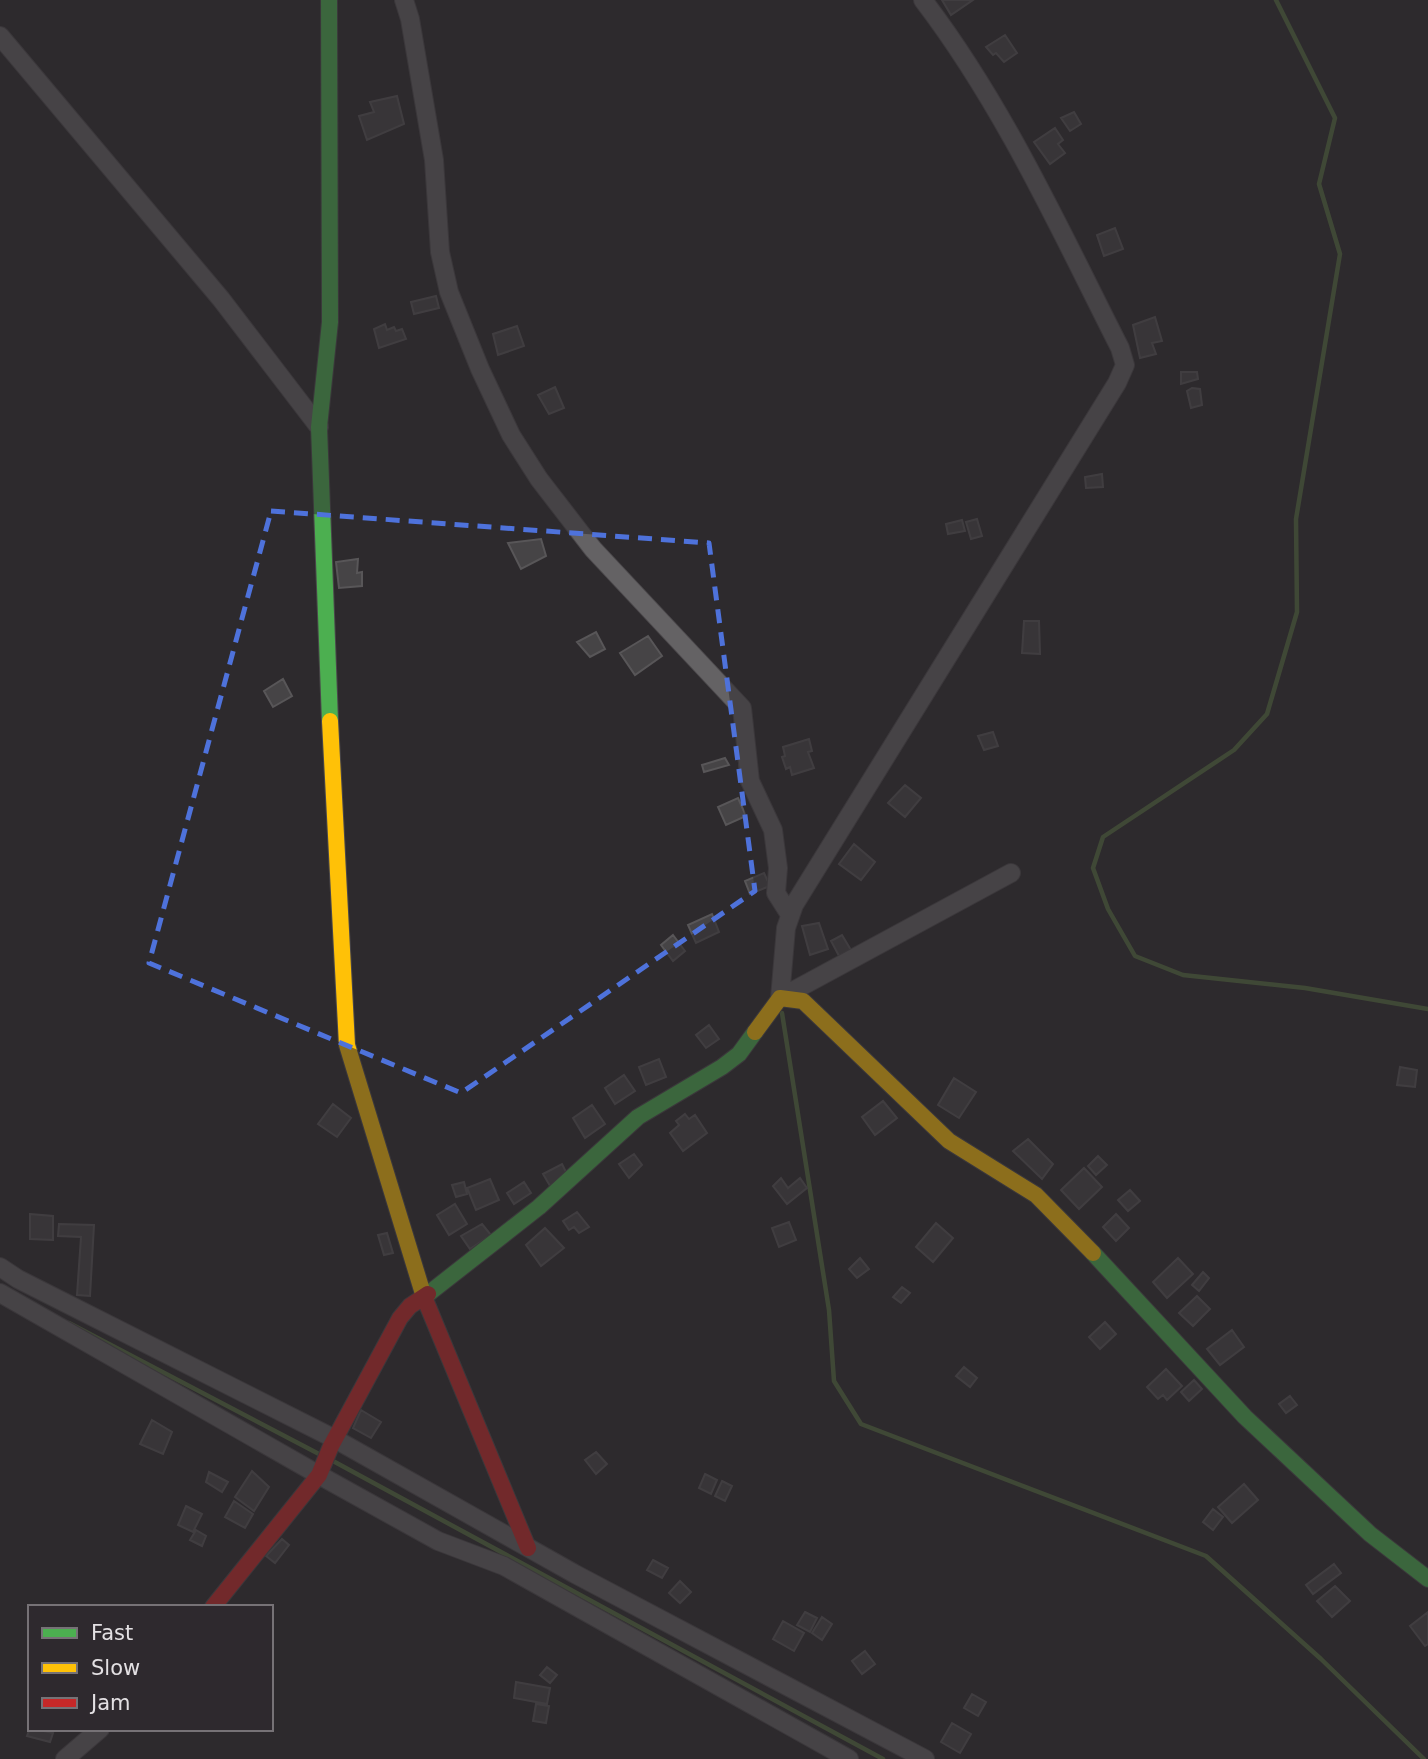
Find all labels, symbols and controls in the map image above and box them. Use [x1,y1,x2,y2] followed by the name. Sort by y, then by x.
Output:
[28,1605,273,1731] legend
[91,1621,133,1645] text: Fast
[91,1656,140,1680] text: Slow
[89,1691,131,1715] text: Jam

